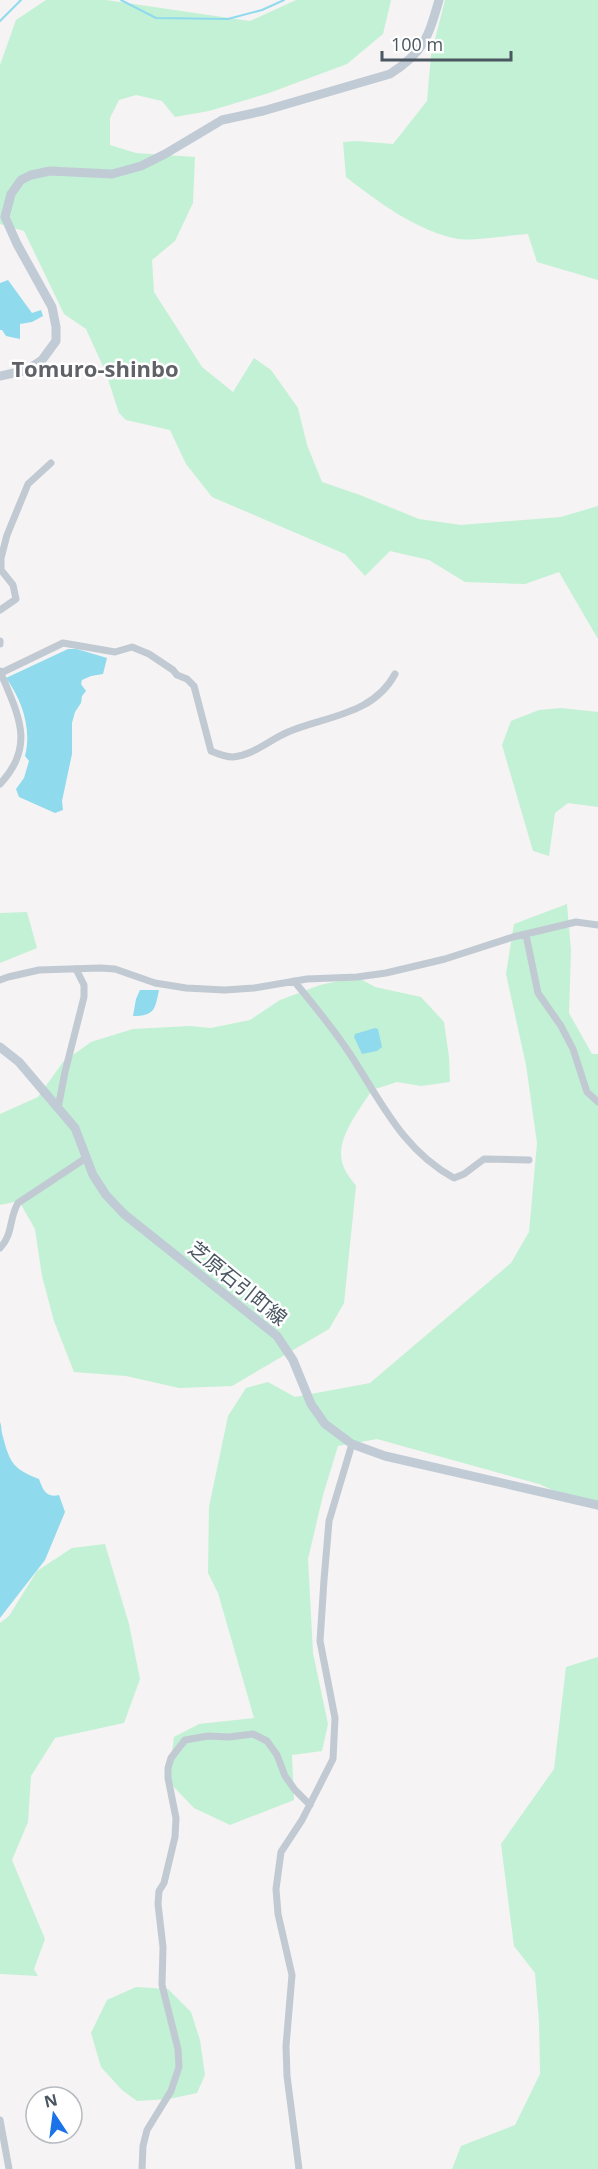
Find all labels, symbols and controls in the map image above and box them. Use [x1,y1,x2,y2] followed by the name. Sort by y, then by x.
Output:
[382,24,511,62] scale bar
[391,32,443,56] text: 100 m
[11,353,179,383] district label: Tomuro-shinbo
[183,1235,293,1331] street label: 芝原石引町線
[24,2085,84,2145] north arrow
[42,2088,59,2113] text: N

